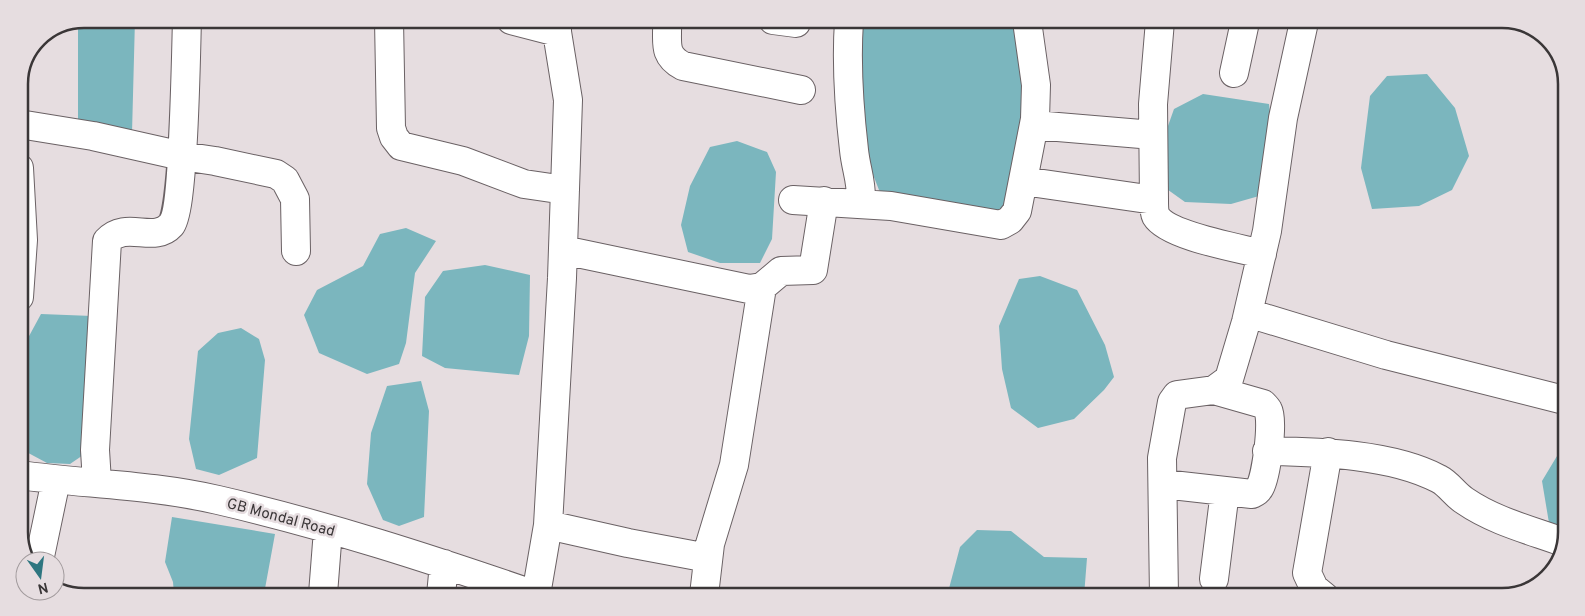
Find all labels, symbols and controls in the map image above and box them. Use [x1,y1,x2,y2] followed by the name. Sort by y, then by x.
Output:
[224,495,337,542] street label: GB Mondal Road
[15,551,65,601] north arrow
[36,578,50,597] text: N

